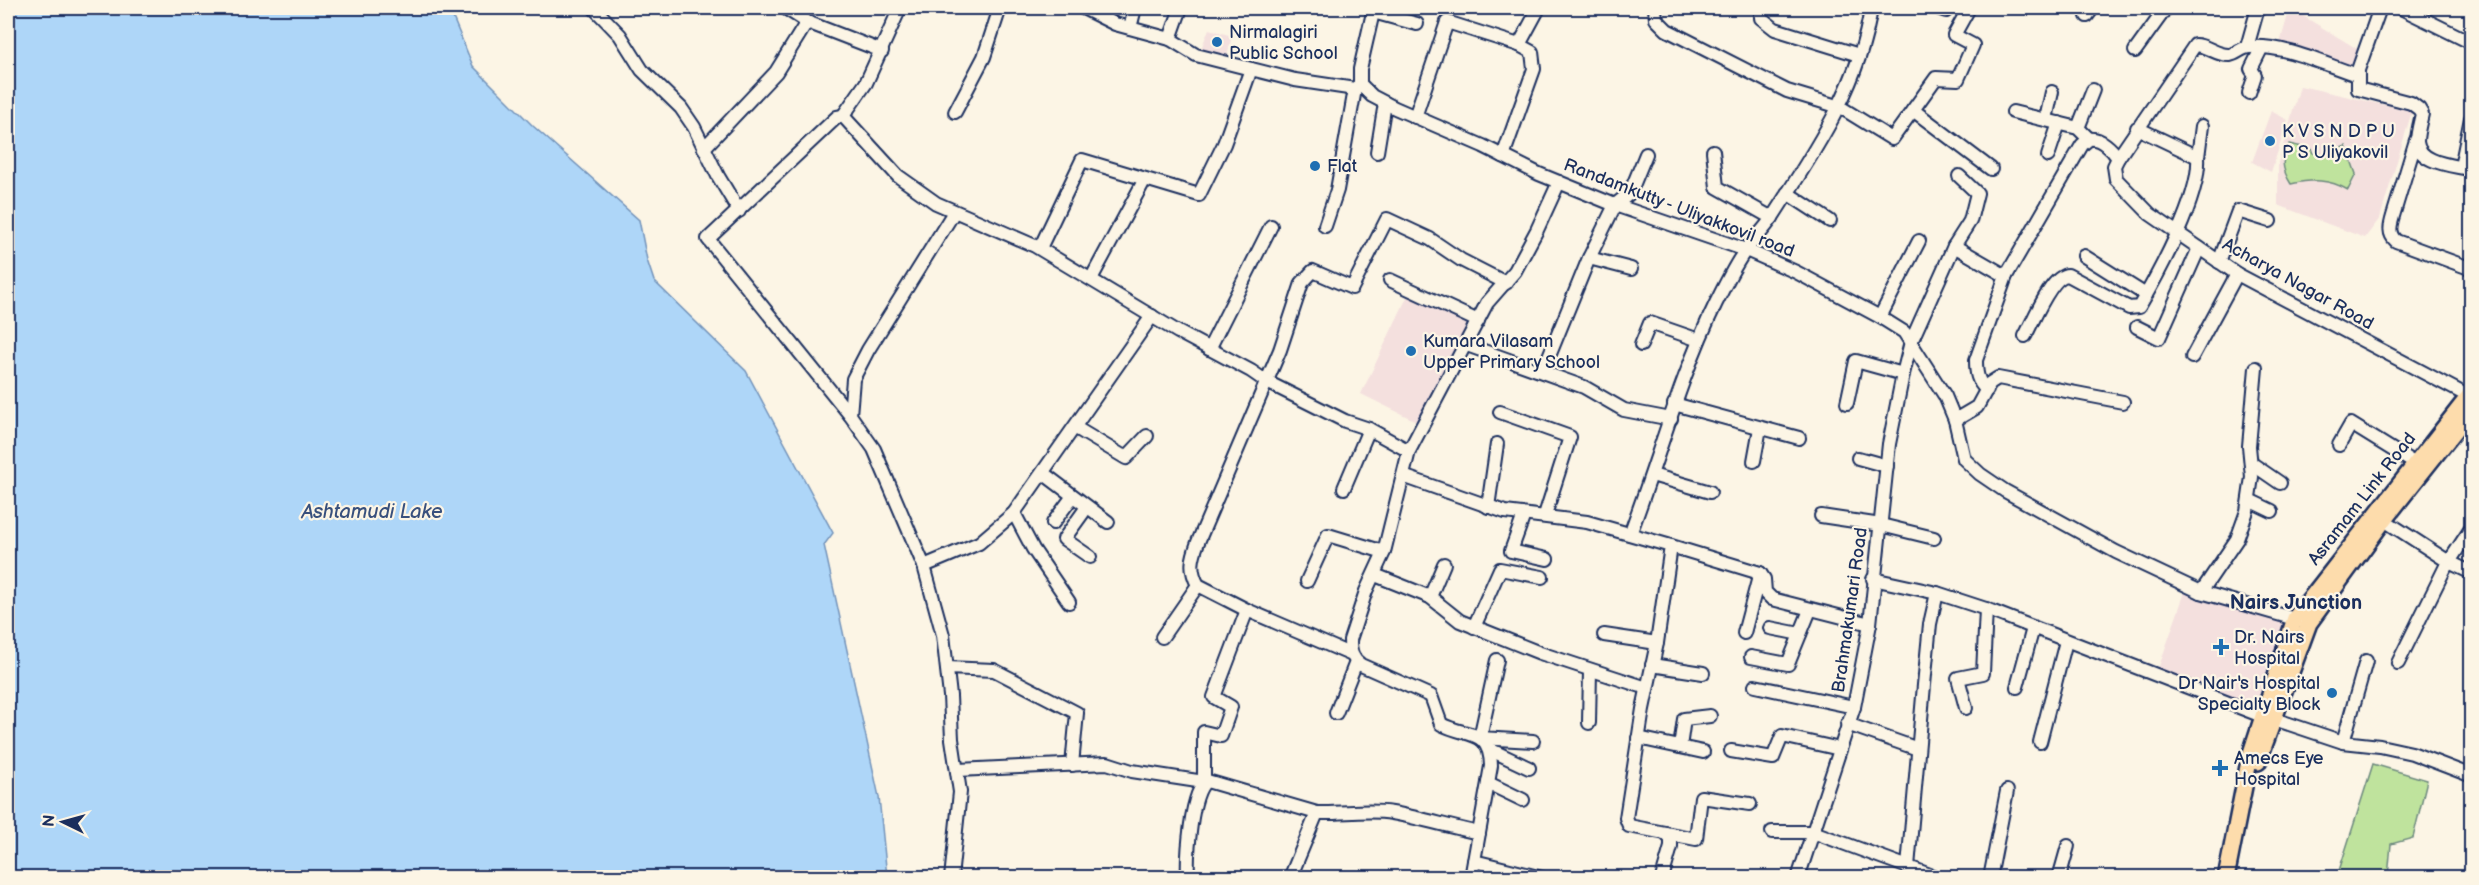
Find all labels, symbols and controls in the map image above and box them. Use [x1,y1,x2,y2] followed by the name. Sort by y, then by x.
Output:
[1229,22,1338,64] place label: Nirmalagiri Public School
[1210,35,1224,49] marker: Nirmalagiri Public School
[2282,121,2395,163] place label: K V S N D P U P S Uliyakovil
[2263,134,2277,148] marker: K V S N D P U P S Uliyakovil
[1561,154,1797,262] street label: Randamkutty - Uliyakkovil road
[1327,156,1358,177] place label: Flat
[1308,159,1322,173] marker: Flat
[2219,234,2377,334] street label: Acharya Nagar Road
[1423,331,1600,373] place label: Kumara Vilasam Upper Primary School
[1404,344,1418,358] marker: Kumara Vilasam Upper Primary School
[2304,429,2420,569] street label: Asramam Link Road
[300,500,443,524] water label: Ashtamudi Lake
[1828,526,1872,694] street label: Brahmakumari Road
[2230,591,2362,615] district label: Nairs Junction
[2234,627,2304,669] place label: Dr. Nairs Hospital
[2212,638,2230,656] marker: Dr. Nairs Hospital
[2178,673,2320,715] place label: Dr Nair's Hospital Specialty Block
[2325,686,2339,700] marker: Dr Nair's Hospital Specialty Block
[2234,748,2324,790] place label: Amecs Eye Hospital
[2211,759,2229,777] marker: Amecs Eye Hospital
[33,792,93,852] north arrow
[40,814,60,828] text: N

